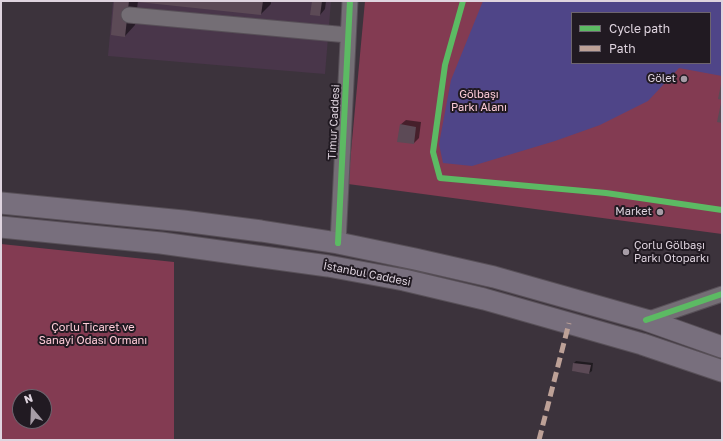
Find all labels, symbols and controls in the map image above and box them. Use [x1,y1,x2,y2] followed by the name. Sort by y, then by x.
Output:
[571,12,711,64] legend
[609,21,670,36] text: Cycle path
[609,41,636,56] text: Path
[647,72,676,86] place label: Gölet
[679,74,689,84] marker: Gölet
[325,84,343,160] street label: Timur Caddesi
[451,88,507,114] park label: Gölbaşı Parkı Alanı
[615,205,652,219] place label: Market
[655,207,665,217] marker: Market
[634,239,709,265] place label: Çorlu Gölbaşı Parkı Otoparkı
[621,247,631,257] marker: Çorlu Gölbaşı Parkı Otoparkı
[322,259,412,289] street label: İstanbul Caddesi
[39,321,147,347] park label: Çorlu Ticaret ve Sanayi Odası Ormanı
[12,389,52,429] north arrow
[22,391,34,406] text: N

